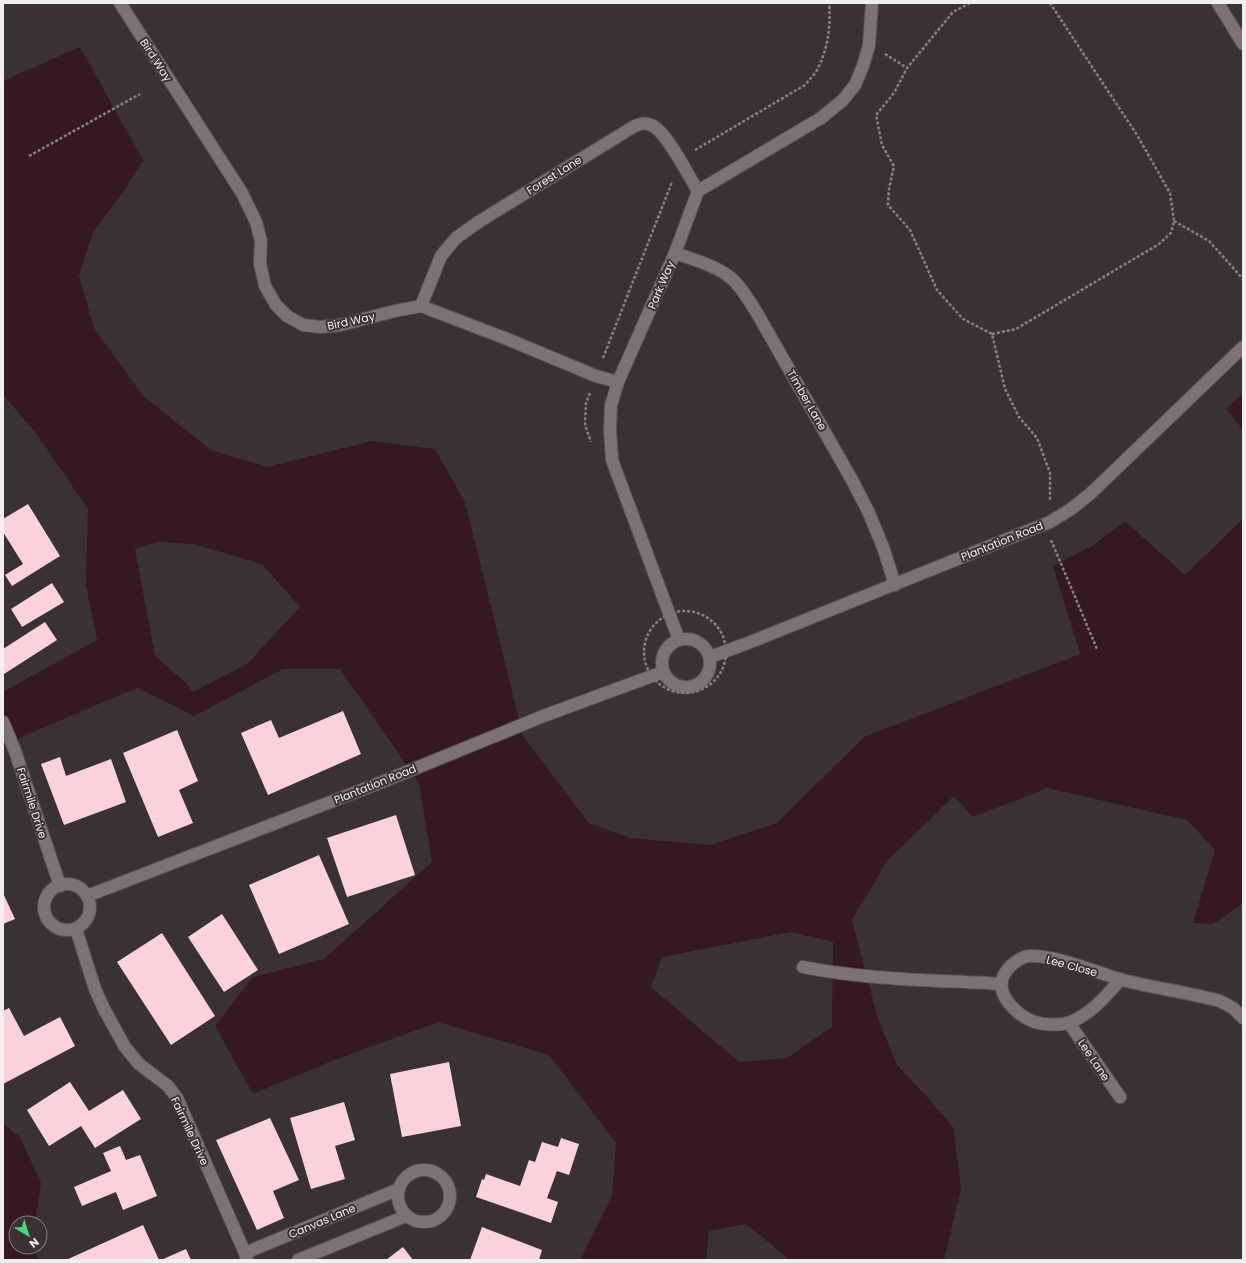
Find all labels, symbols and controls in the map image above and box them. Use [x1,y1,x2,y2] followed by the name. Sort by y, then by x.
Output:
[136,35,176,85] street label: Bird Way
[523,152,585,198] street label: Forest Lane
[644,258,679,312] street label: Park Way
[326,308,377,334] street label: Bird Way
[783,367,831,433] street label: Timber Lane
[959,517,1045,565] street label: Plantation Road
[332,760,418,808] street label: Plantation Road
[13,765,51,841] street label: Fairmile Drive
[1045,952,1099,981] street label: Lee Close
[1074,1036,1114,1084] street label: Lee Lane
[167,1094,213,1168] street label: Fairmile Drive
[286,1200,358,1242] street label: Canvas Lane
[8,1215,48,1255] north arrow
[26,1234,42,1252] text: N

